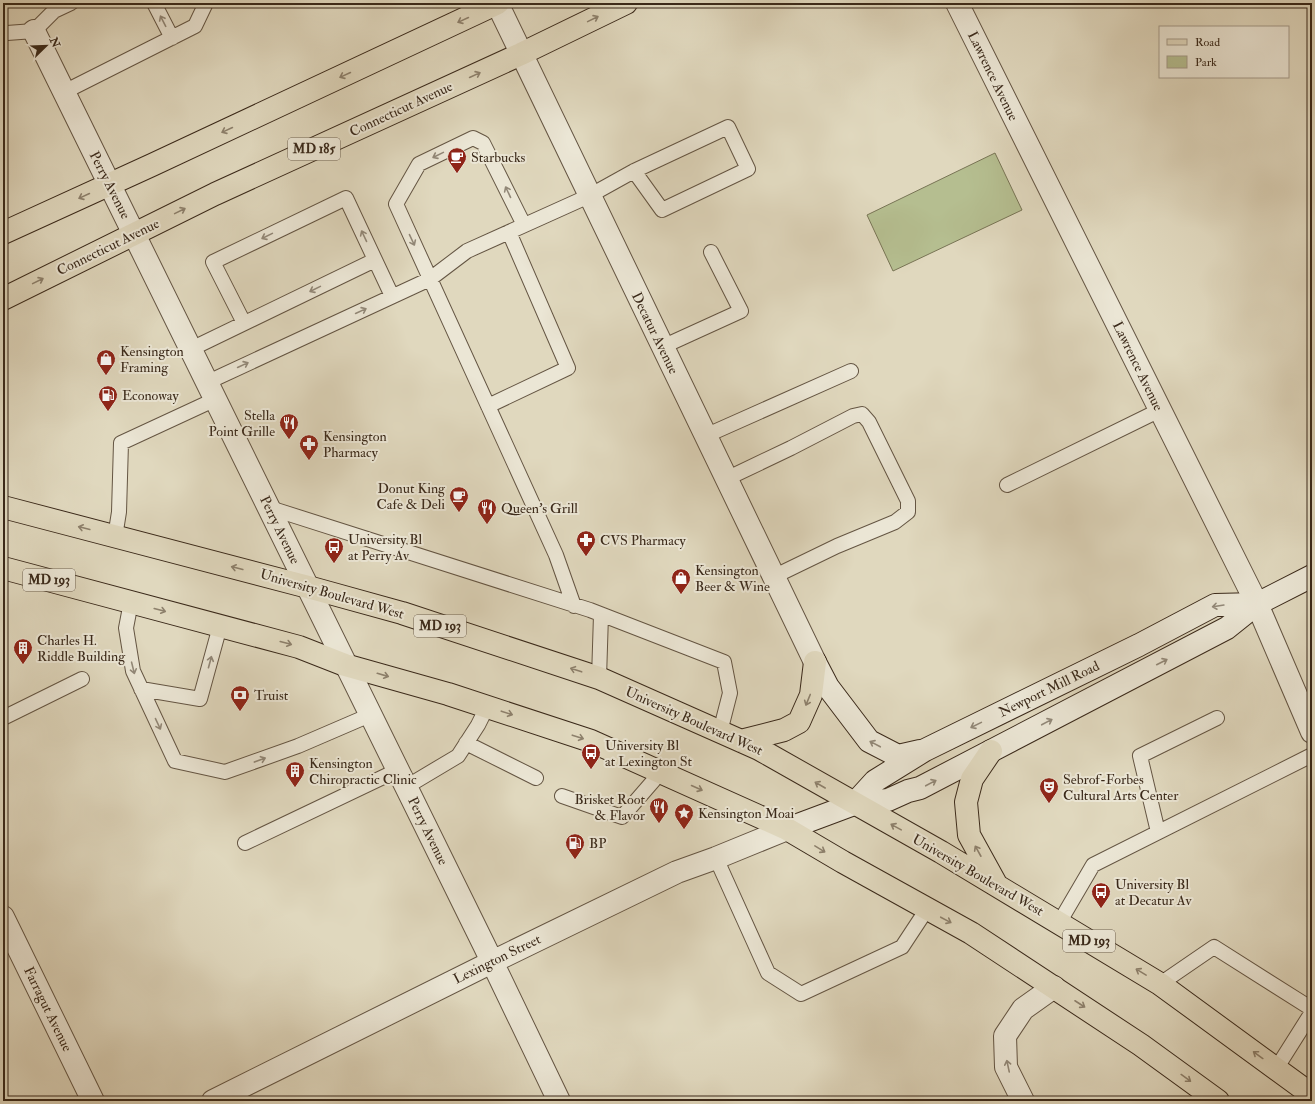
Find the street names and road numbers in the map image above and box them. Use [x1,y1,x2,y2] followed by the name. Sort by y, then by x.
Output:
[964,28,1022,124] street label: Lawrence Avenue
[347,78,455,140] street label: Connecticut Avenue
[288,138,340,160] road number: MD 185
[85,148,134,222] street label: Perry Avenue
[54,215,162,279] street label: Connecticut Avenue
[628,289,682,377] street label: Decatur Avenue
[1109,318,1167,414] street label: Lawrence Avenue
[255,493,304,567] street label: Perry Avenue
[258,565,406,624] street label: University Boulevard West
[23,569,75,591] road number: MD 193
[414,615,466,637] road number: MD 193
[996,657,1103,722] street label: Newport Mill Road
[622,683,766,760] street label: University Boulevard West
[403,794,452,868] street label: Perry Avenue
[909,830,1047,921] street label: University Boulevard West
[450,930,544,988] street label: Lexington Street
[1063,930,1115,952] road number: MD 193
[20,964,76,1054] street label: Farragut Avenue

